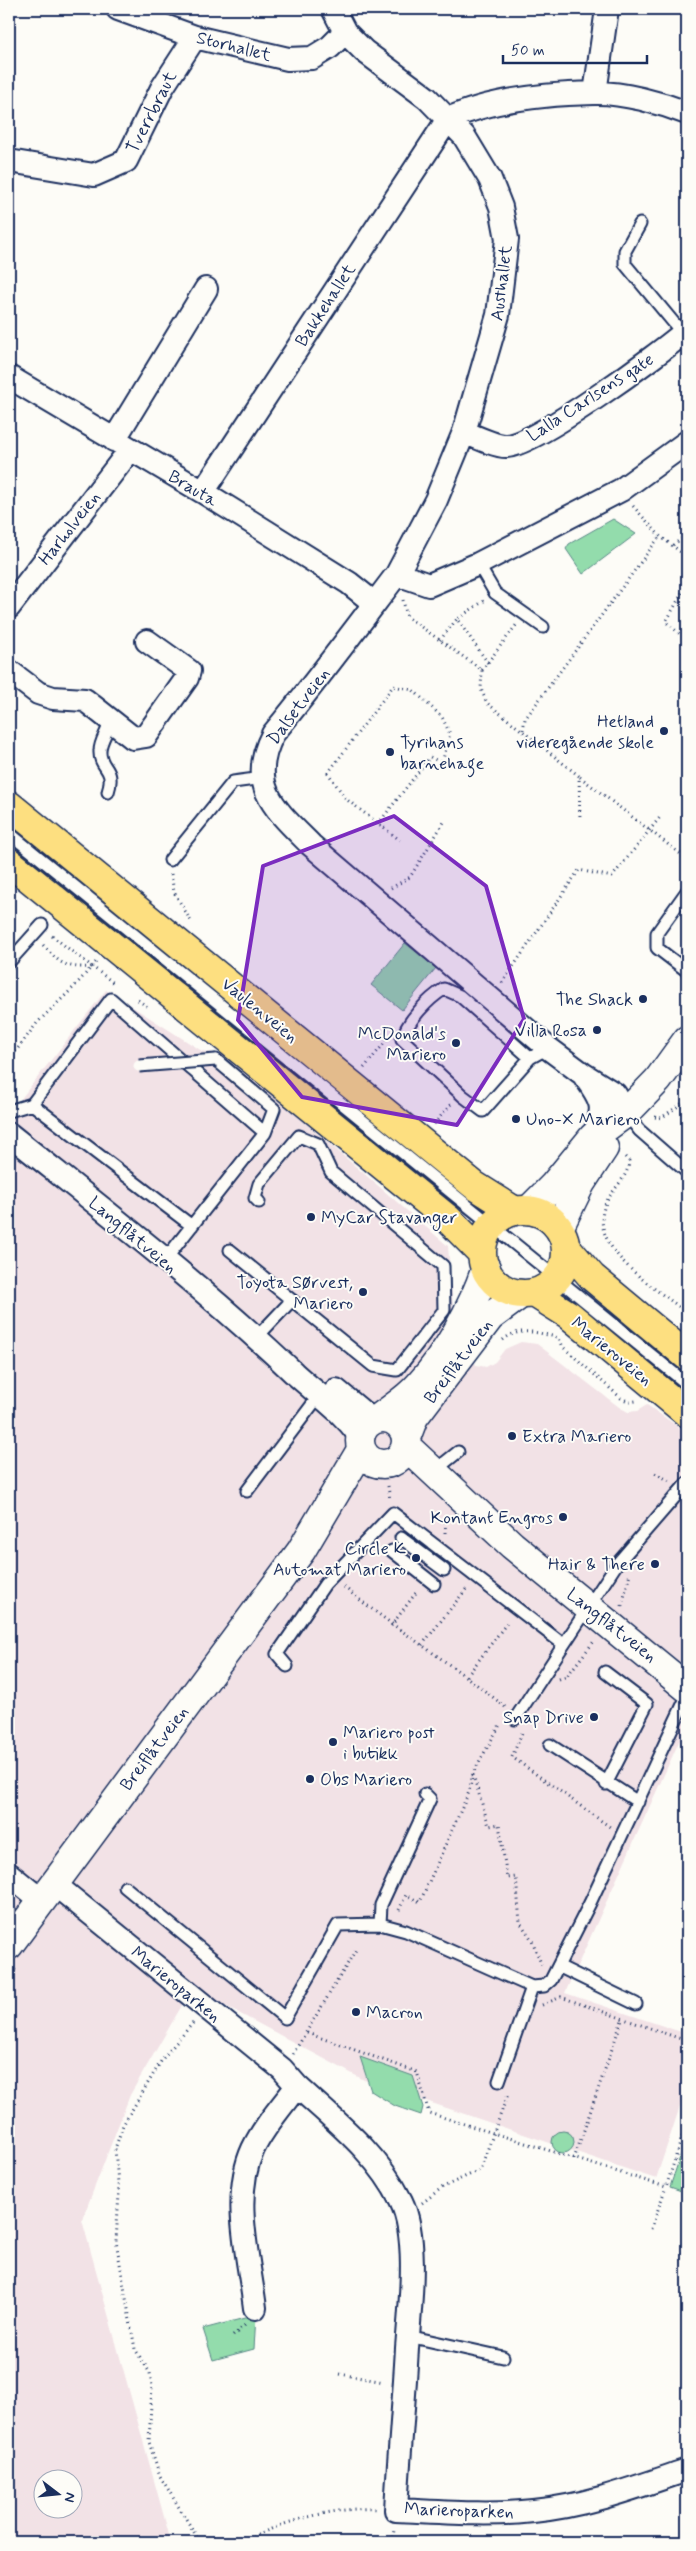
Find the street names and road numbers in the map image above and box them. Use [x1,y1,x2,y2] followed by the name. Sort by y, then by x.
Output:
[194,26,274,68] street label: Storhallet
[121,67,183,158] street label: Tverrbraut
[485,244,519,322] street label: Austhallet
[290,259,362,352] street label: Bakkehallet
[522,348,659,448] street label: Lalla Carlsens gate
[163,465,222,513] street label: Brauta
[33,487,106,571] street label: Harholveien
[262,663,336,750] street label: Dalsetveien
[216,972,303,1049] street label: Vaulenveien
[82,1192,182,1281] street label: Langflåtveien
[566,1312,657,1392] street label: Marieroveien
[419,1314,499,1409] street label: Breiflåtveien
[560,1583,662,1670] street label: Langflåtveien
[115,1701,195,1796] street label: Breiflåtveien
[125,1941,226,2029] street label: Marieroparken
[404,2497,514,2525] street label: Marieroparken

